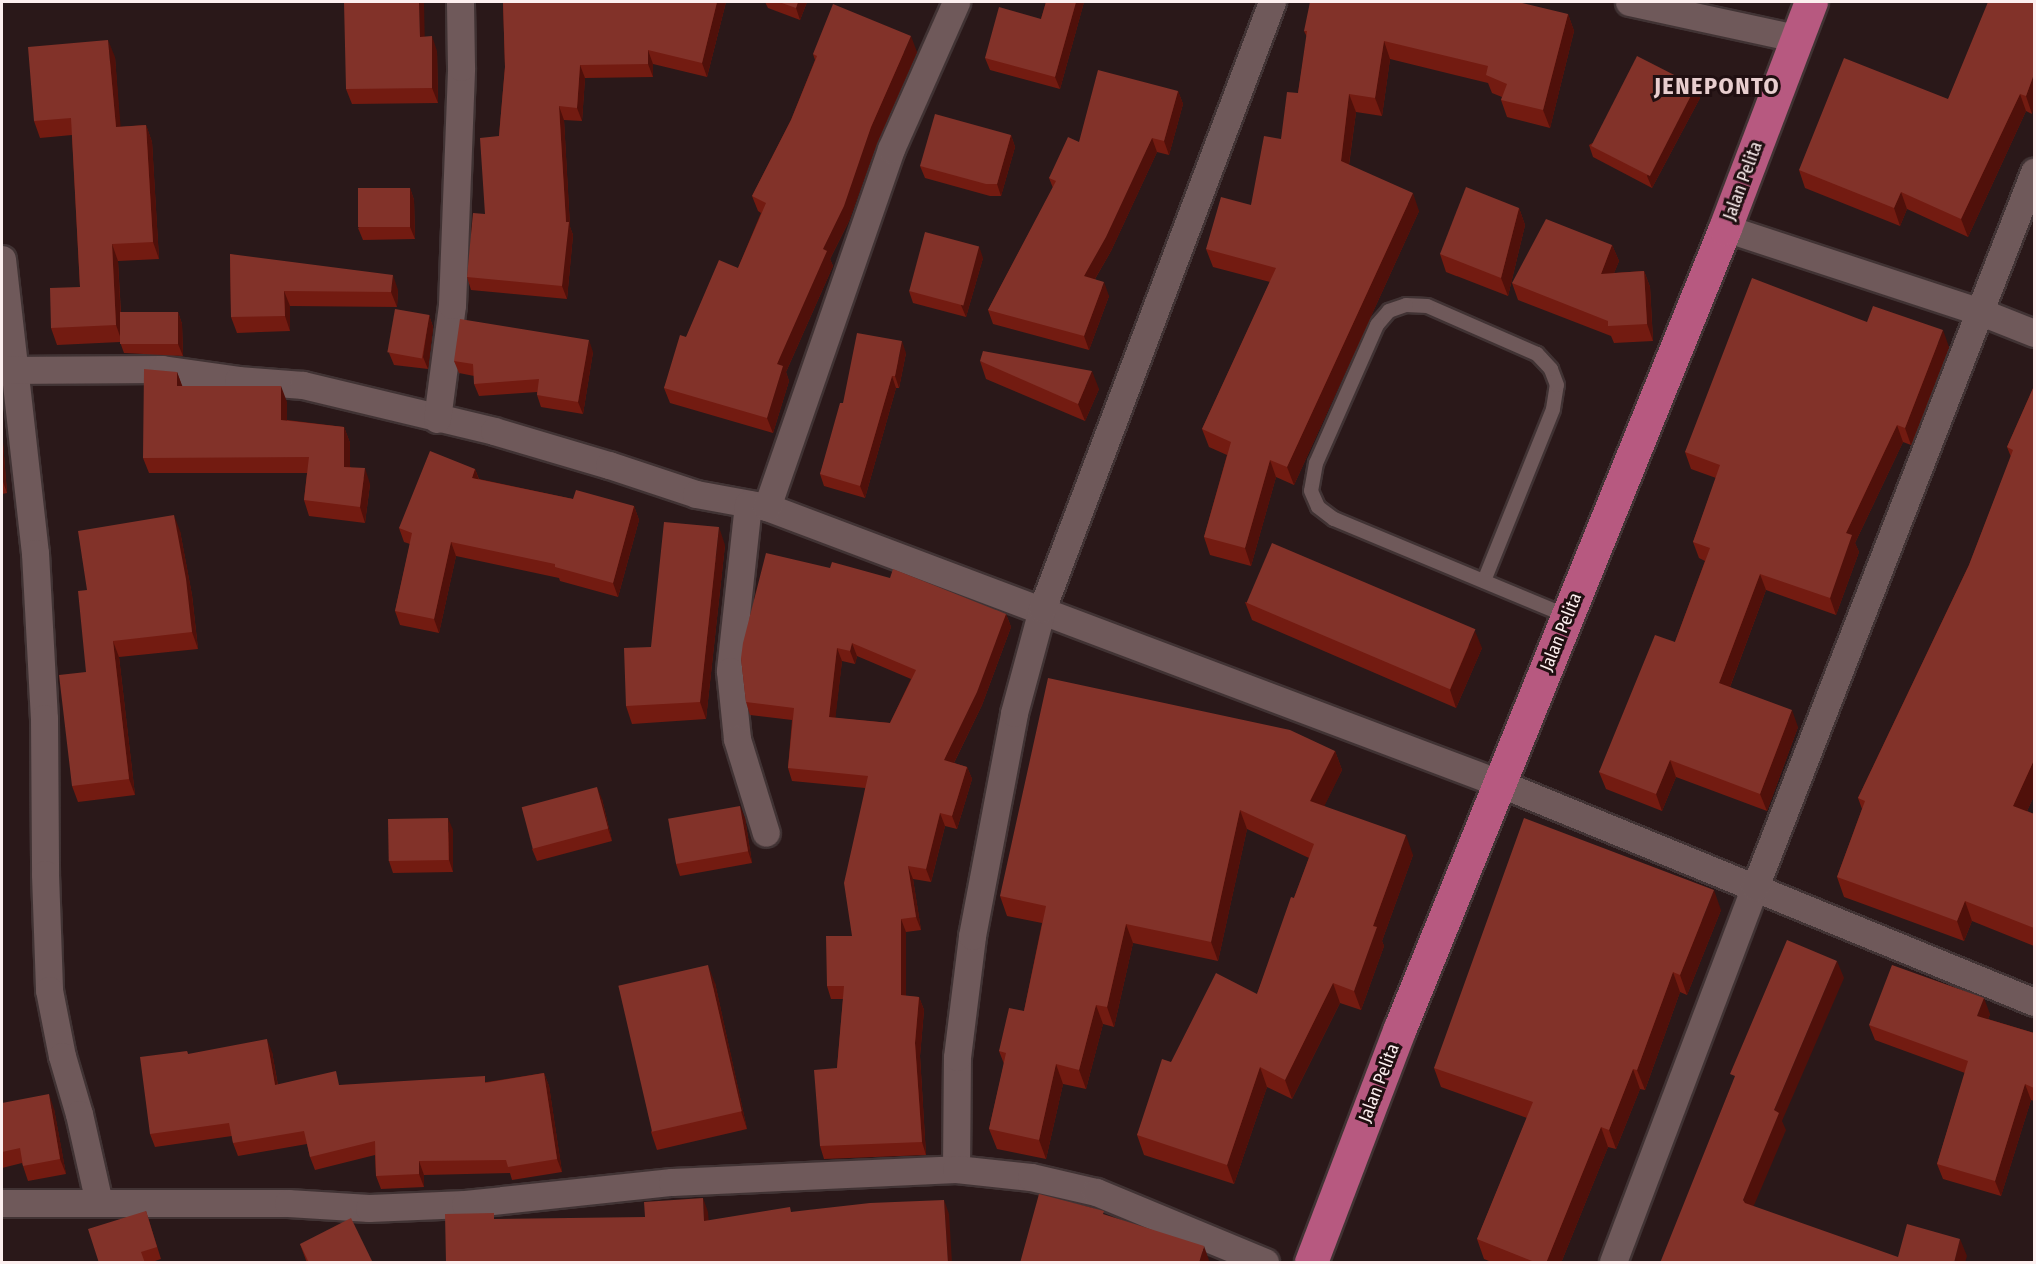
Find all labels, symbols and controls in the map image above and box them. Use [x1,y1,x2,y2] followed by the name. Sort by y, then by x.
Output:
[1654,73,1780,101] district label: JENEPONTO
[1719,139,1767,223] street label: Jalan Pelita
[1536,590,1586,674] street label: Jalan Pelita
[1354,1041,1404,1125] street label: Jalan Pelita

